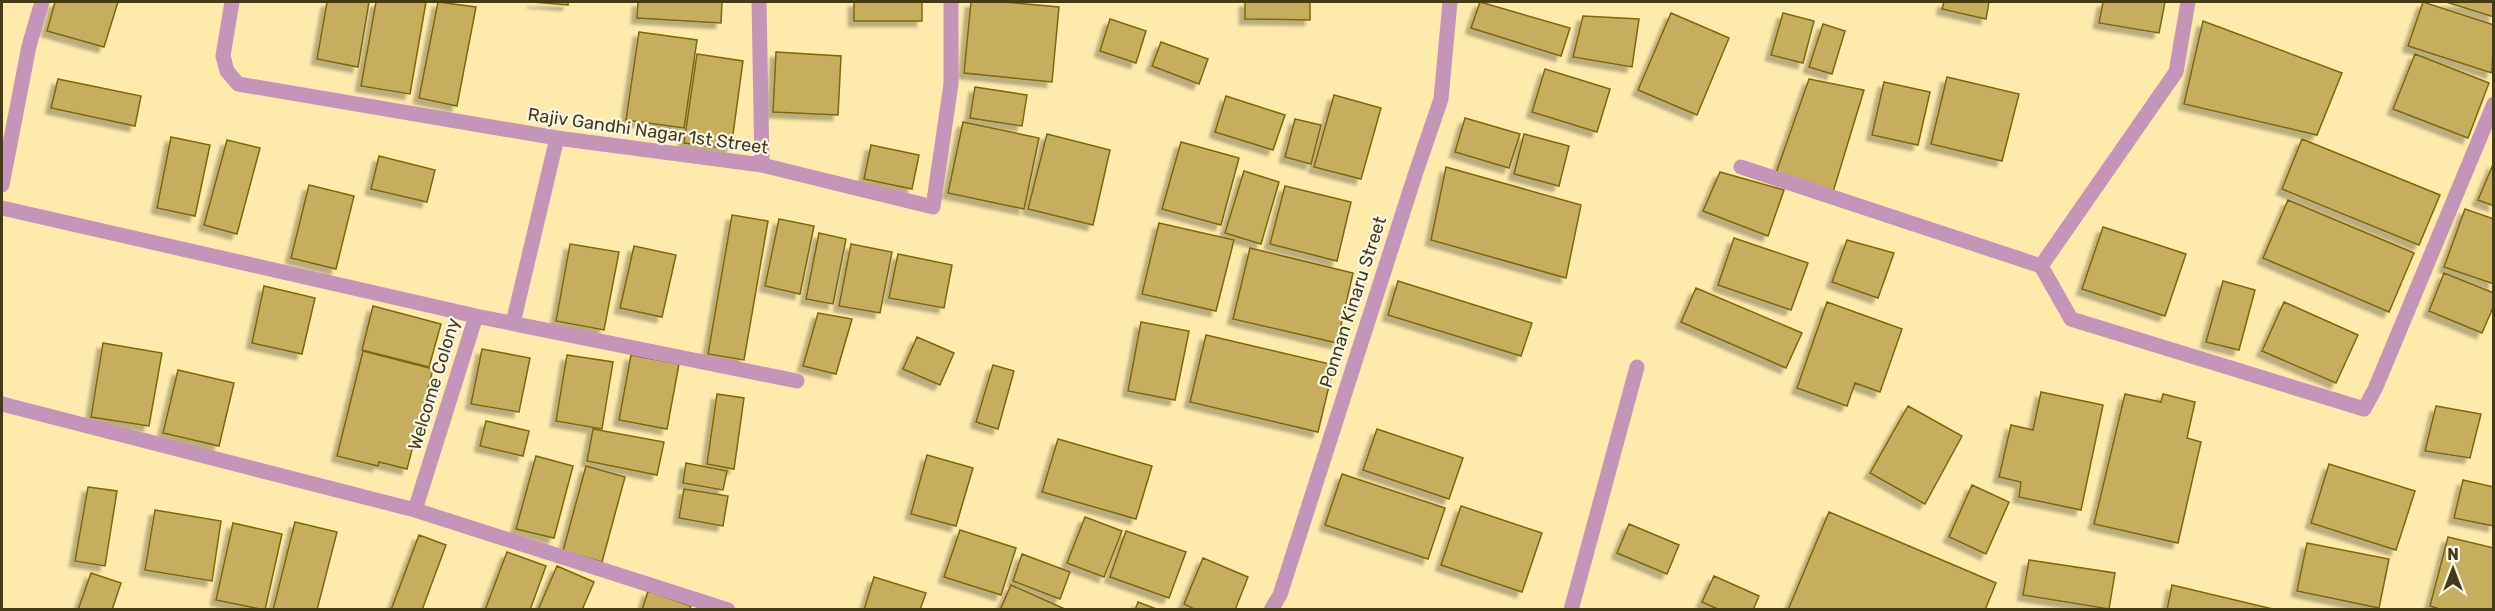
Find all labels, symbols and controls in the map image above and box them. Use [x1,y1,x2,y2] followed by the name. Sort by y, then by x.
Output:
[526,103,770,159] street label: Rajiv Gandhi Nagar 1st Street
[1315,213,1391,391] street label: Ponnan Kinaru Street
[403,315,465,453] street label: Welcome Colony
[2423,539,2483,599] north arrow
[2447,545,2459,564] text: N

